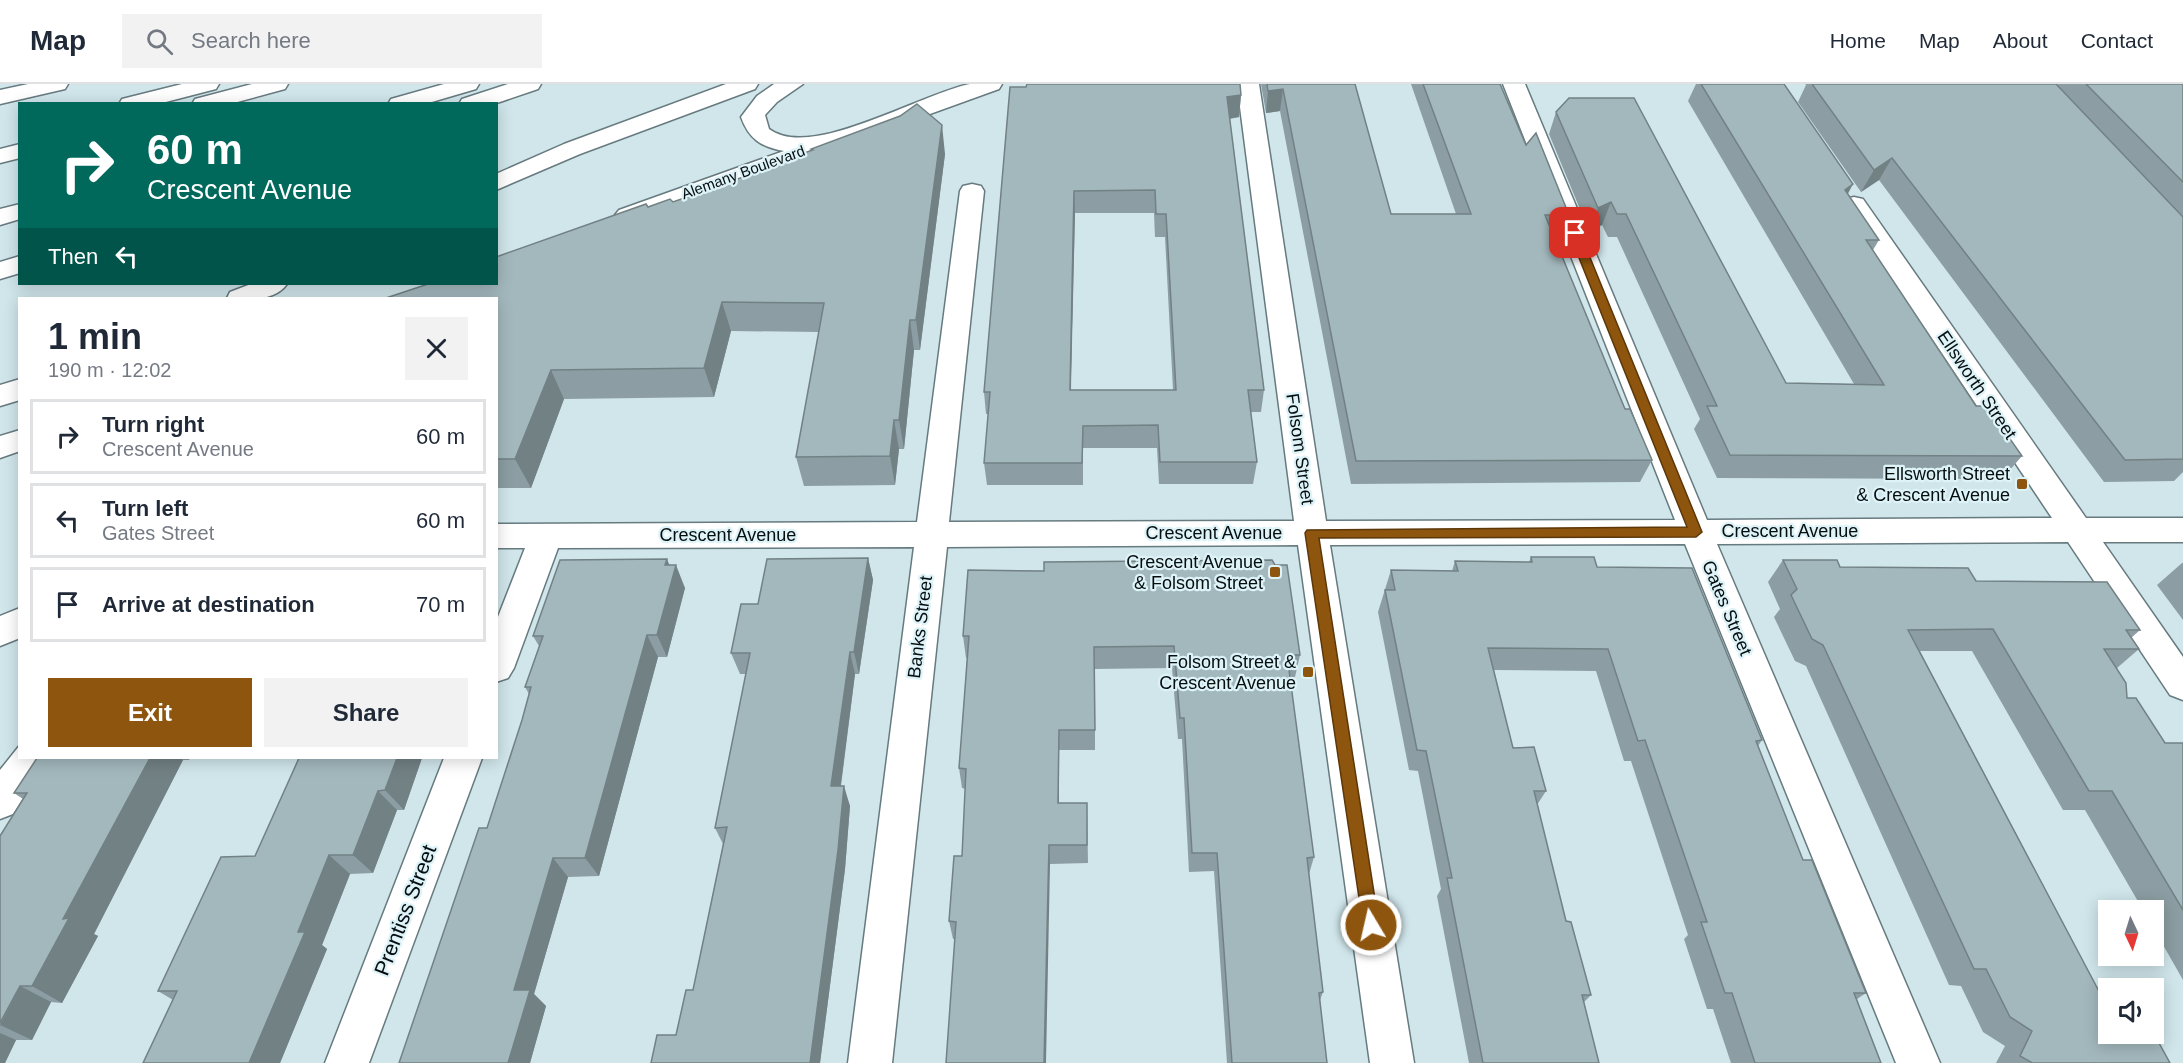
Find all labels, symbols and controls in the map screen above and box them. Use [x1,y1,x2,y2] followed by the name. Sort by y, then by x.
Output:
[122,14,542,68] search box
[30,25,86,56] text: Map
[143,25,176,58] icon: search
[191,28,311,53] text: Search here
[1830,29,1886,52] text: Home
[1919,29,1960,52] text: Map
[1993,29,2048,52] text: About
[2081,29,2153,52] text: Contact
[48,126,126,204] icon: right
[147,126,243,173] text: 60 m
[679,142,807,202] street label: Alemany Boulevard
[147,175,352,205] text: Crescent Avenue
[1549,207,1600,258] pin
[1558,216,1591,249] icon: arrive
[110,240,143,273] icon: left
[48,244,98,269] text: Then
[48,316,142,357] text: 1 min
[405,317,468,380] button: close
[1933,327,2021,443] street label: Ellsworth Street
[48,359,171,381] text: 190 m · 12:02
[1282,392,1318,506] street label: Folsom Street
[102,412,204,437] text: Turn right
[51,420,84,453] icon: right
[416,424,465,449] text: 60 m
[102,438,254,460] text: Crescent Avenue
[1856,464,2010,505] place label: Ellsworth Street & Crescent Avenue
[2015,477,2029,491] marker: Ellsworth Street & Crescent Avenue
[102,496,188,521] text: Turn left
[51,504,84,537] icon: left
[416,508,465,533] text: 60 m
[1722,521,1858,541] street label: Crescent Avenue
[102,522,214,544] text: Gates Street
[1146,523,1282,543] street label: Crescent Avenue
[660,525,796,545] street label: Crescent Avenue
[1126,552,1263,593] place label: Crescent Avenue & Folsom Street
[1698,558,1756,658] street label: Gates Street
[1268,565,1282,579] marker: Crescent Avenue & Folsom Street
[904,575,936,679] street label: Banks Street
[51,588,84,621] icon: arrive
[102,592,315,617] text: Arrive at destination
[416,592,465,617] text: 70 m
[1159,652,1296,693] place label: Folsom Street & Crescent Avenue
[1301,665,1315,679] marker: Folsom Street & Crescent Avenue
[48,678,252,747] button: Exit
[264,678,468,747] button: Share
[370,841,440,978] street label: Prentiss Street
[1339,893,1403,957] position arrow
[2098,900,2164,966] north arrow
[2098,900,2164,1044] map controls
[2098,978,2164,1044] button: sound

